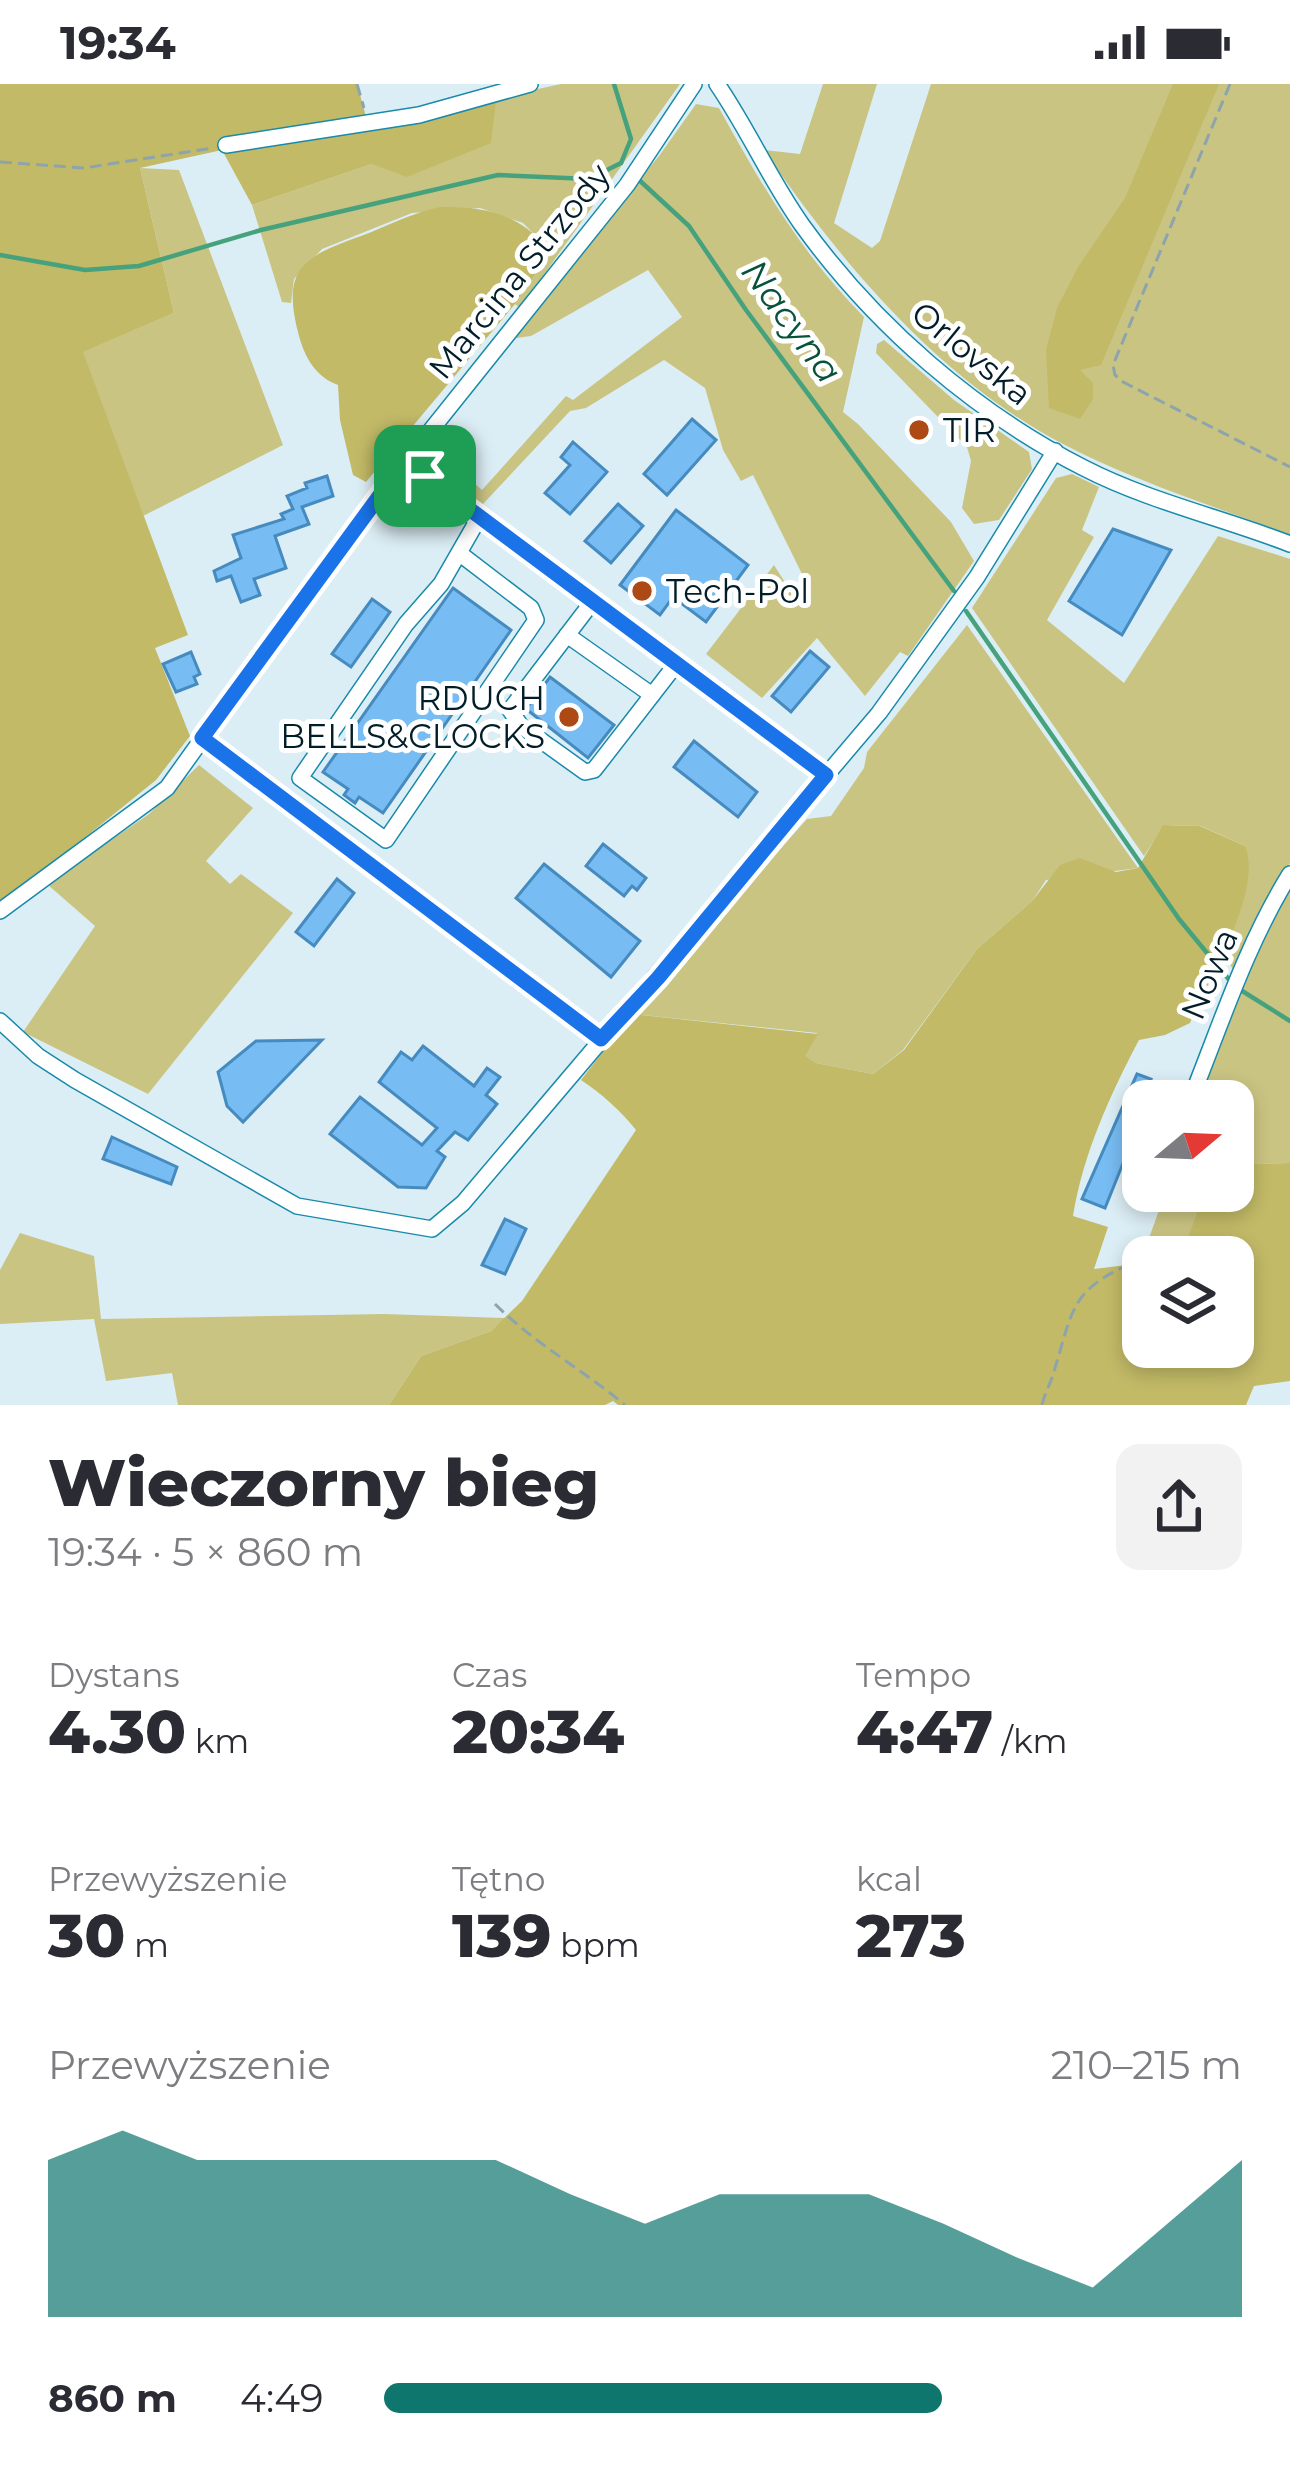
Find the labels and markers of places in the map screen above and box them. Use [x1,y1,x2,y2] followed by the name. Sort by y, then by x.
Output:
[943,410,996,450] place label: TIR
[906,417,932,443] marker: TIR
[374,425,476,527] pin
[666,571,809,611] place label: Tech-Pol
[629,578,655,604] marker: Tech-Pol
[280,678,545,756] place label: RDUCH BELLS&CLOCKS
[556,704,582,730] marker: RDUCH BELLS&CLOCKS

